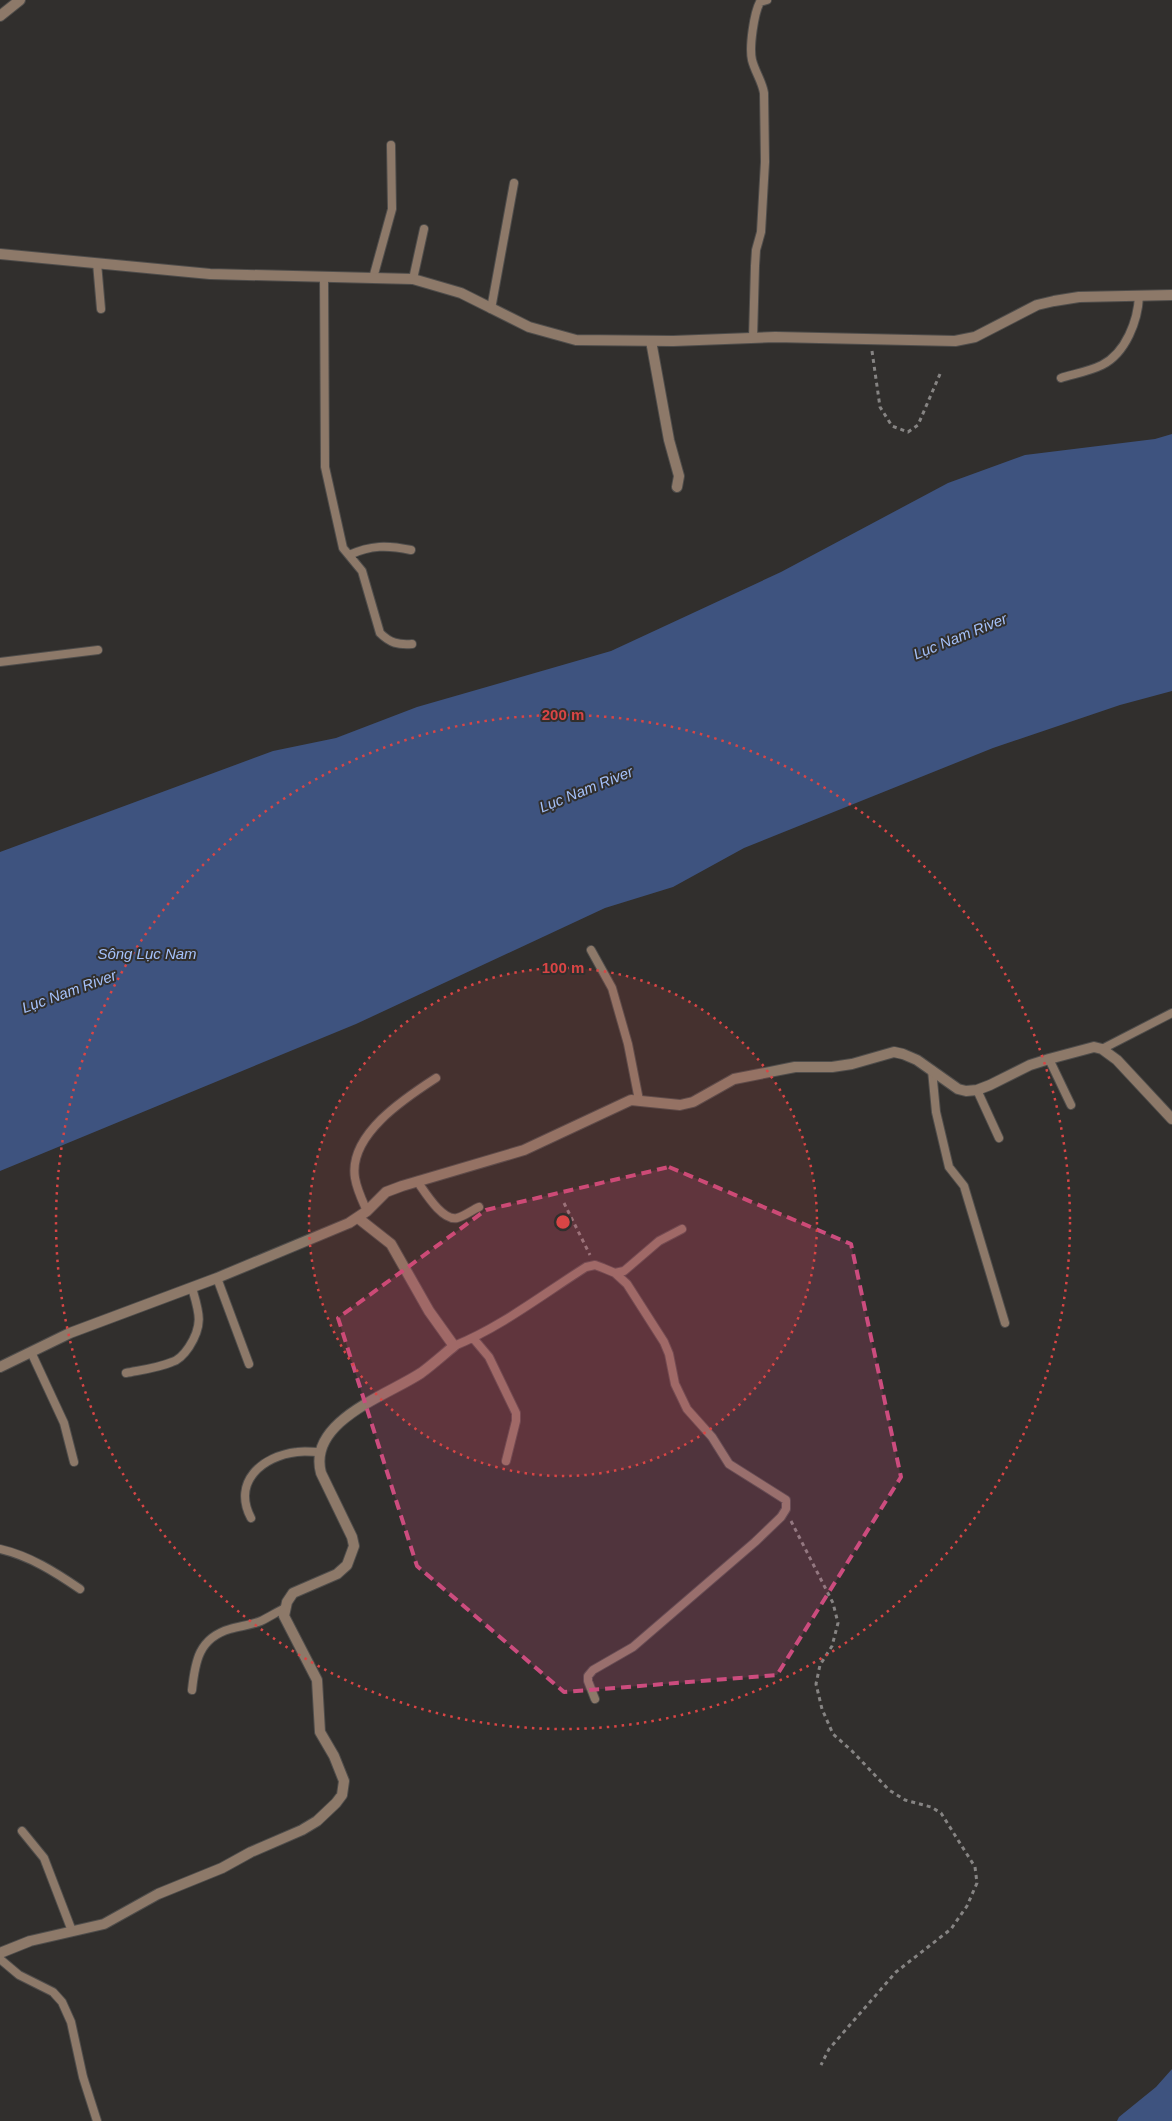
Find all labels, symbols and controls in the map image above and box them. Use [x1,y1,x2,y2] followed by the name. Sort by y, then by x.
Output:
[911,609,1010,662] water label: Lục Nam River
[542,706,584,723] text: 200 m
[537,762,636,815] water label: Lục Nam River
[97,945,197,962] water label: Sông Lục Nam
[542,959,584,976] text: 100 m
[19,966,119,1016] water label: Lục Nam River
[554,1213,572,1231] centre of rings

